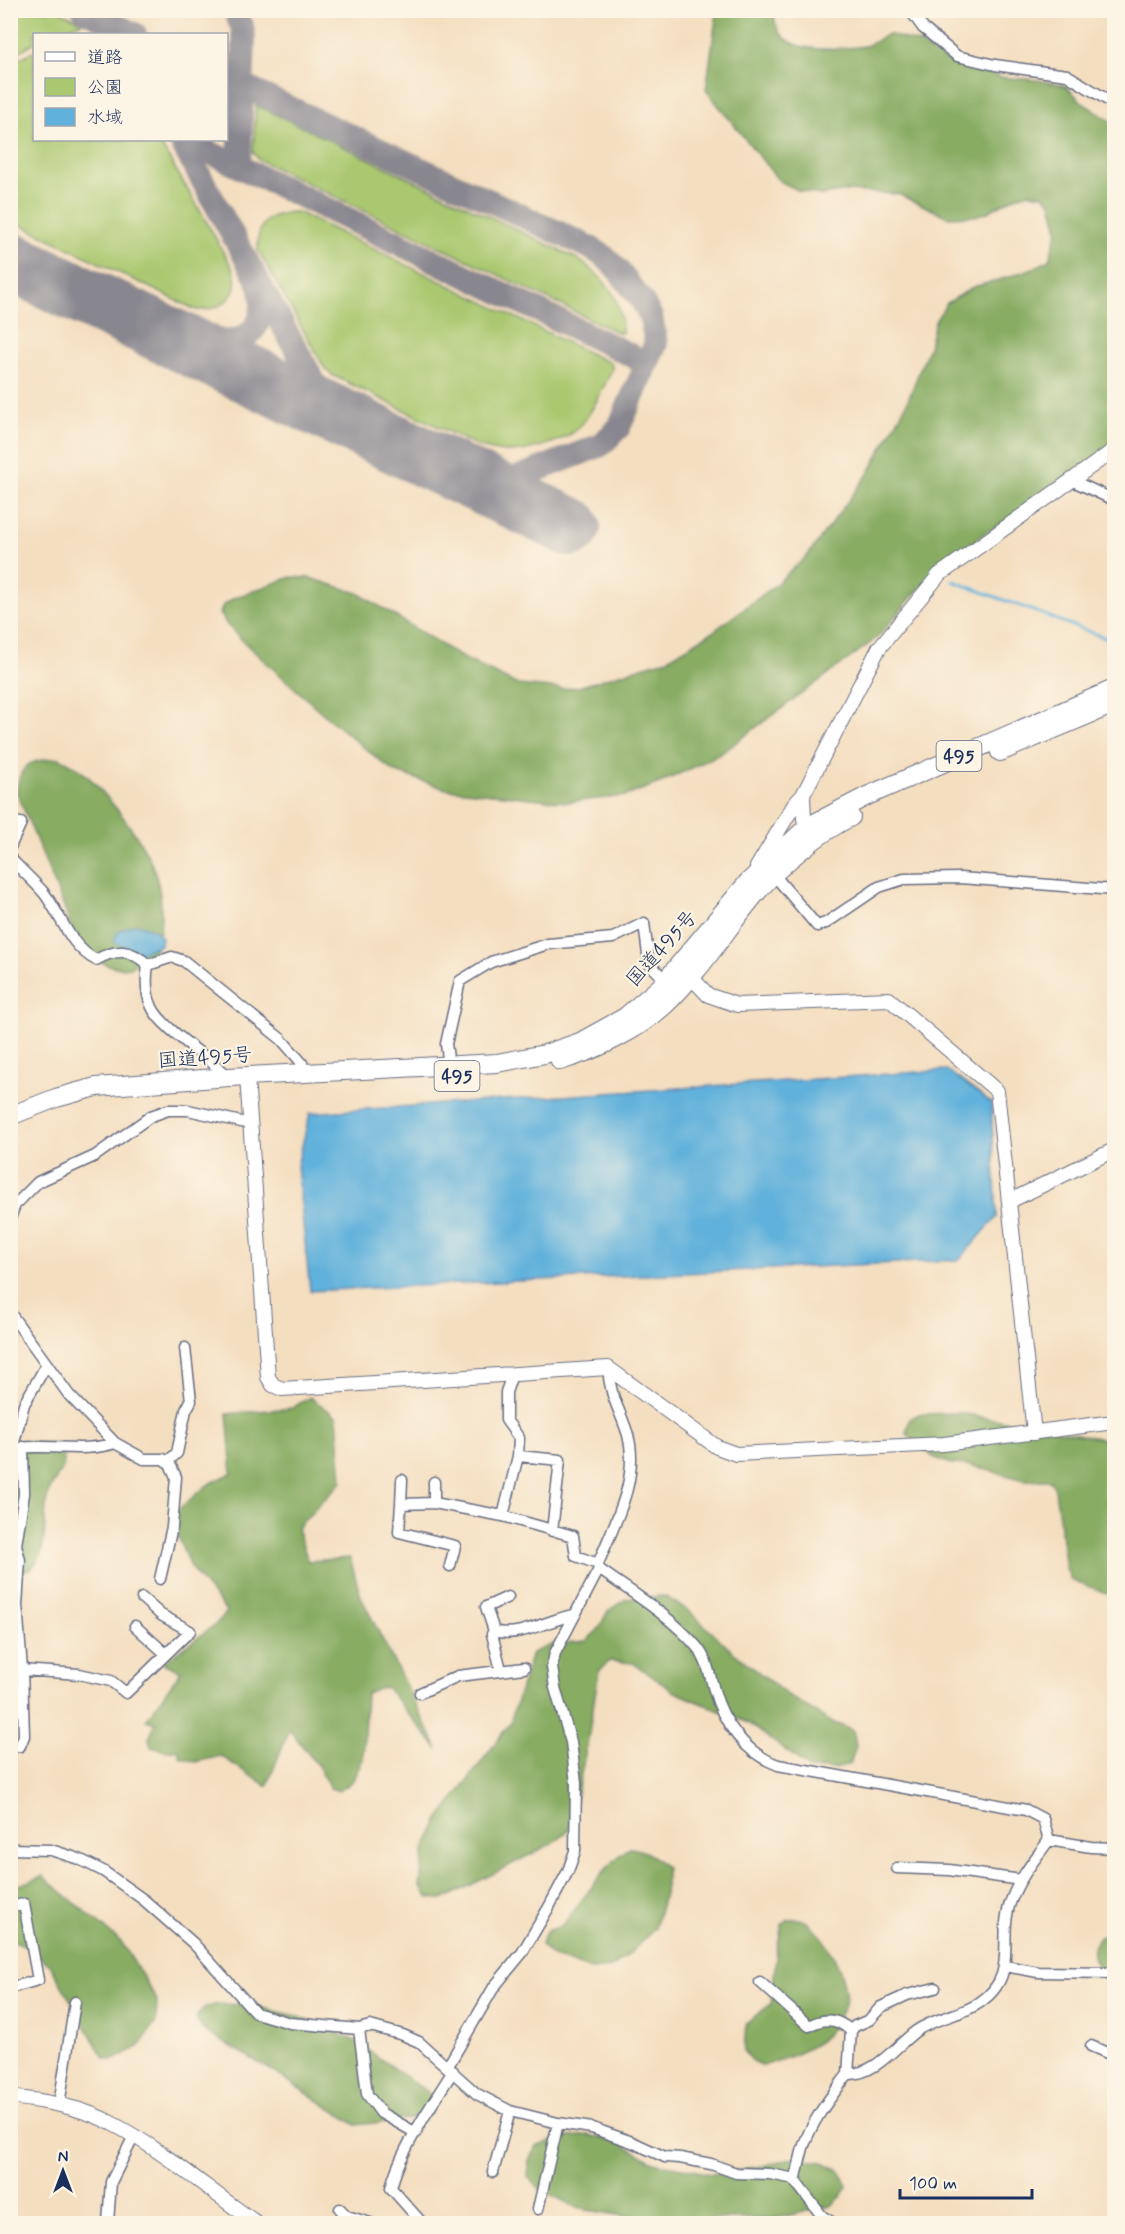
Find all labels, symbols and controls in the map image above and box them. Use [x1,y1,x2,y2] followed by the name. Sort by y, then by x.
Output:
[33,33,228,141] legend
[87,46,123,70] text: 道路
[87,76,123,100] text: 公園
[87,106,123,130] text: 水域
[936,741,982,771] road number: 495
[620,905,704,993] street label: 国道495号
[157,1042,253,1075] street label: 国道495号
[434,1061,480,1091] road number: 495
[33,2141,93,2201] north arrow
[58,2147,68,2168] text: N
[900,2162,1032,2200] scale bar
[909,2172,957,2196] text: 100 m

